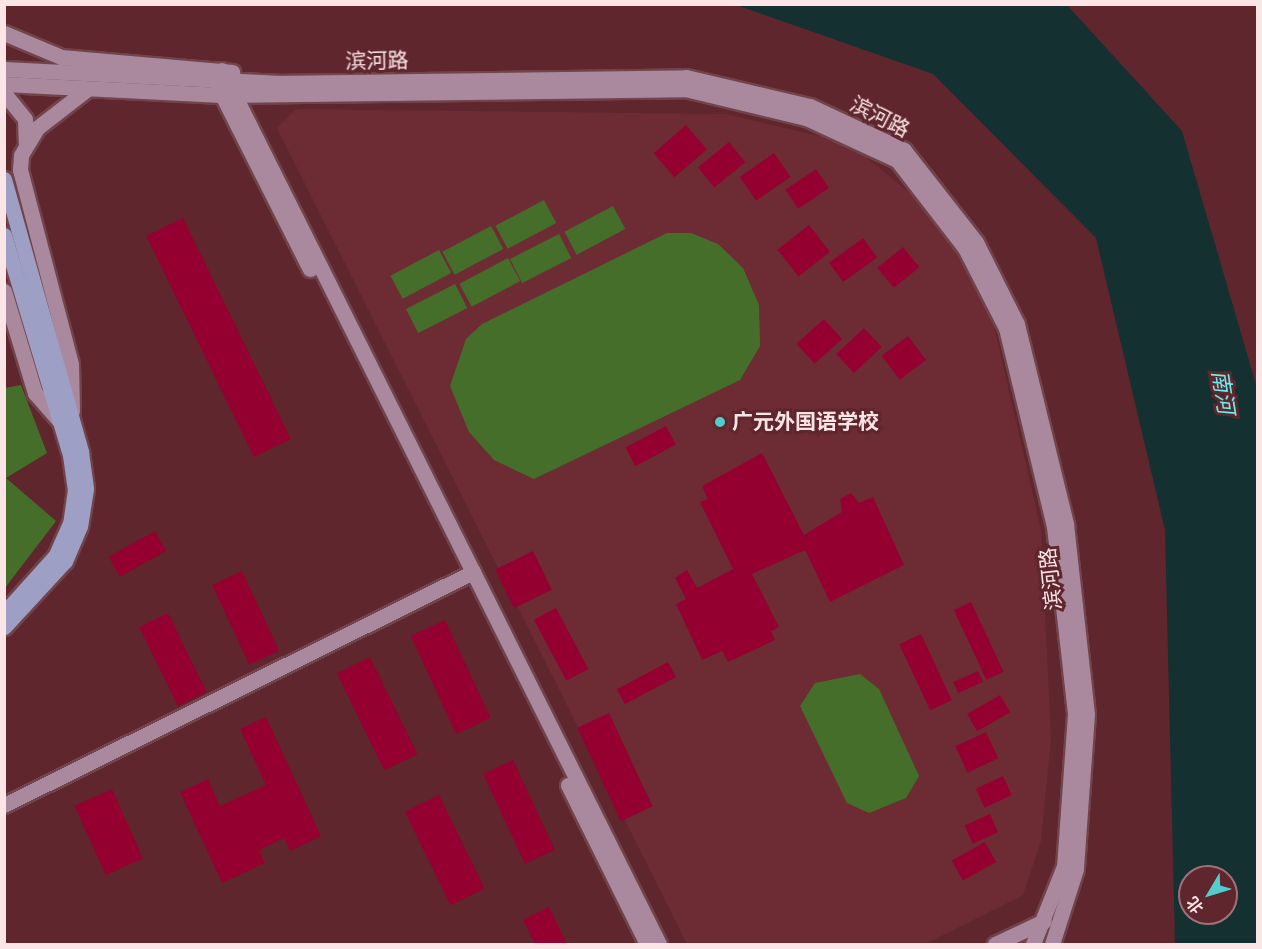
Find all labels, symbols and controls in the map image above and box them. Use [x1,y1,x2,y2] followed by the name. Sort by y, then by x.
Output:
[345,48,409,74] street label: 滨河路
[846,91,914,143] street label: 滨河路
[1207,368,1239,416] water label: 南河
[732,409,879,435] place label: 广元外国语学校
[713,415,727,429] marker: 广元外国语学校
[1035,546,1067,612] street label: 滨河路
[1178,865,1238,925] north arrow
[1181,892,1209,919] text: 北

